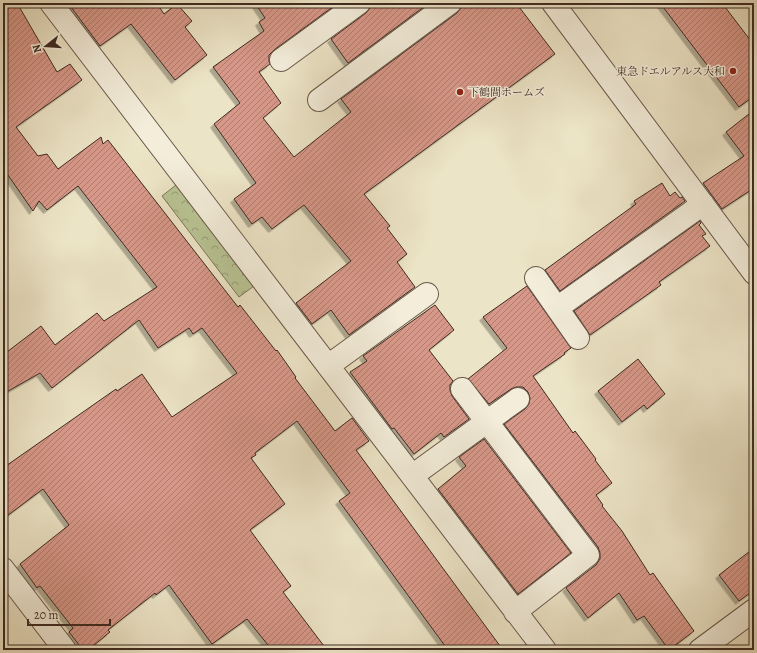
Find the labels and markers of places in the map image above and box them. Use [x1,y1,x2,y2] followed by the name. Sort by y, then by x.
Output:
[616,64,725,79] place label: 東急ドエルアルス大和
[728,66,738,76] marker: 東急ドエルアルス大和
[468,85,545,100] place label: 下鶴間ホームズ
[455,87,465,97] marker: 下鶴間ホームズ

